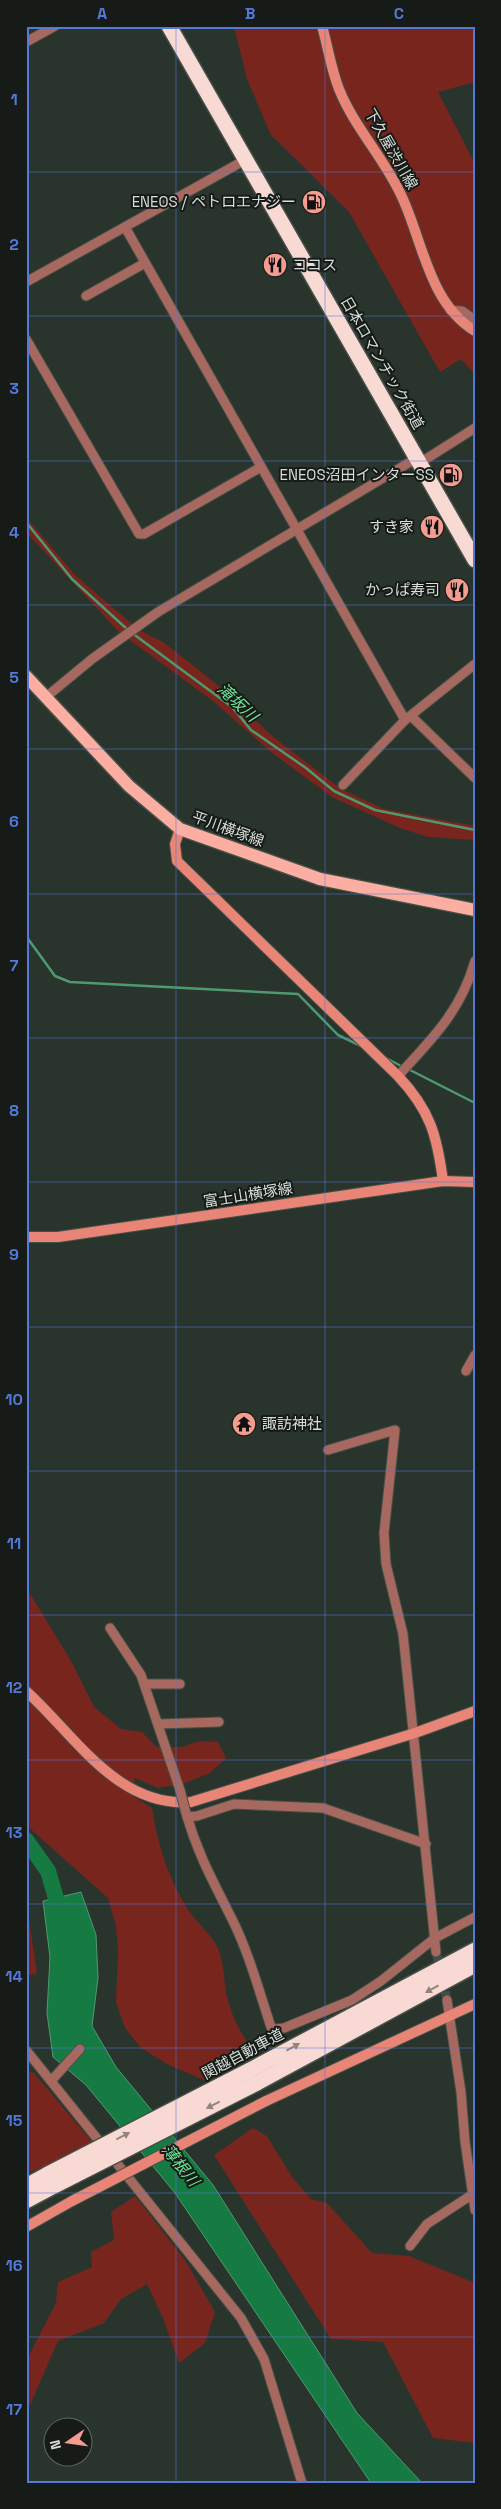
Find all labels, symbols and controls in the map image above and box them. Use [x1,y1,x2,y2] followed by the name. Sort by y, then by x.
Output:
[97,3,107,24] text: A
[245,3,255,24] text: B
[394,3,404,24] text: C
[10,89,18,110] text: 1
[361,105,422,192] street label: 下久屋渋川線
[301,189,327,215] fuel station icon: ENEOS / ペトロエナジー
[132,192,296,211] place label: ENEOS / ペトロエナジー
[9,234,19,255] text: 2
[262,252,288,278] restaurant icon: ココス
[292,255,337,274] place label: ココス
[337,293,428,432] street label: 日本ロマンチック街道
[9,378,19,399] text: 3
[438,462,464,488] fuel station icon: ENEOS沼田インターSS
[280,465,434,484] place label: ENEOS沼田インターSS
[419,514,445,540] restaurant icon: すき家
[369,517,414,536] place label: すき家
[9,522,19,543] text: 4
[444,577,470,603] restaurant icon: かっぱ寿司
[365,580,440,599] place label: かっぱ寿司
[9,667,19,688] text: 5
[213,678,264,728] water label: 滝坂川
[190,807,267,850] street label: 平川横塚線
[9,811,19,832] text: 6
[10,955,19,976] text: 7
[9,1100,19,1121] text: 8
[202,1178,294,1211] street label: 富士山横塚線
[9,1244,19,1265] text: 9
[5,1389,23,1410] text: 10
[231,1411,257,1437] temple icon: 諏訪神社
[262,1414,322,1433] place label: 諏訪神社
[7,1533,21,1554] text: 11
[6,1677,22,1698] text: 12
[6,1822,23,1843] text: 13
[5,1966,23,1987] text: 14
[425,1985,439,1993] one-way arrow
[199,2024,287,2083] street label: 関越自動車道
[286,2043,300,2051] one-way arrow
[206,2101,220,2109] one-way arrow
[6,2110,23,2131] text: 15
[116,2132,130,2140] one-way arrow
[157,2140,205,2192] water label: 薄根川
[5,2255,23,2276] text: 16
[6,2399,22,2420] text: 17
[42,2416,92,2466] north arrow
[46,2438,65,2452] text: N

